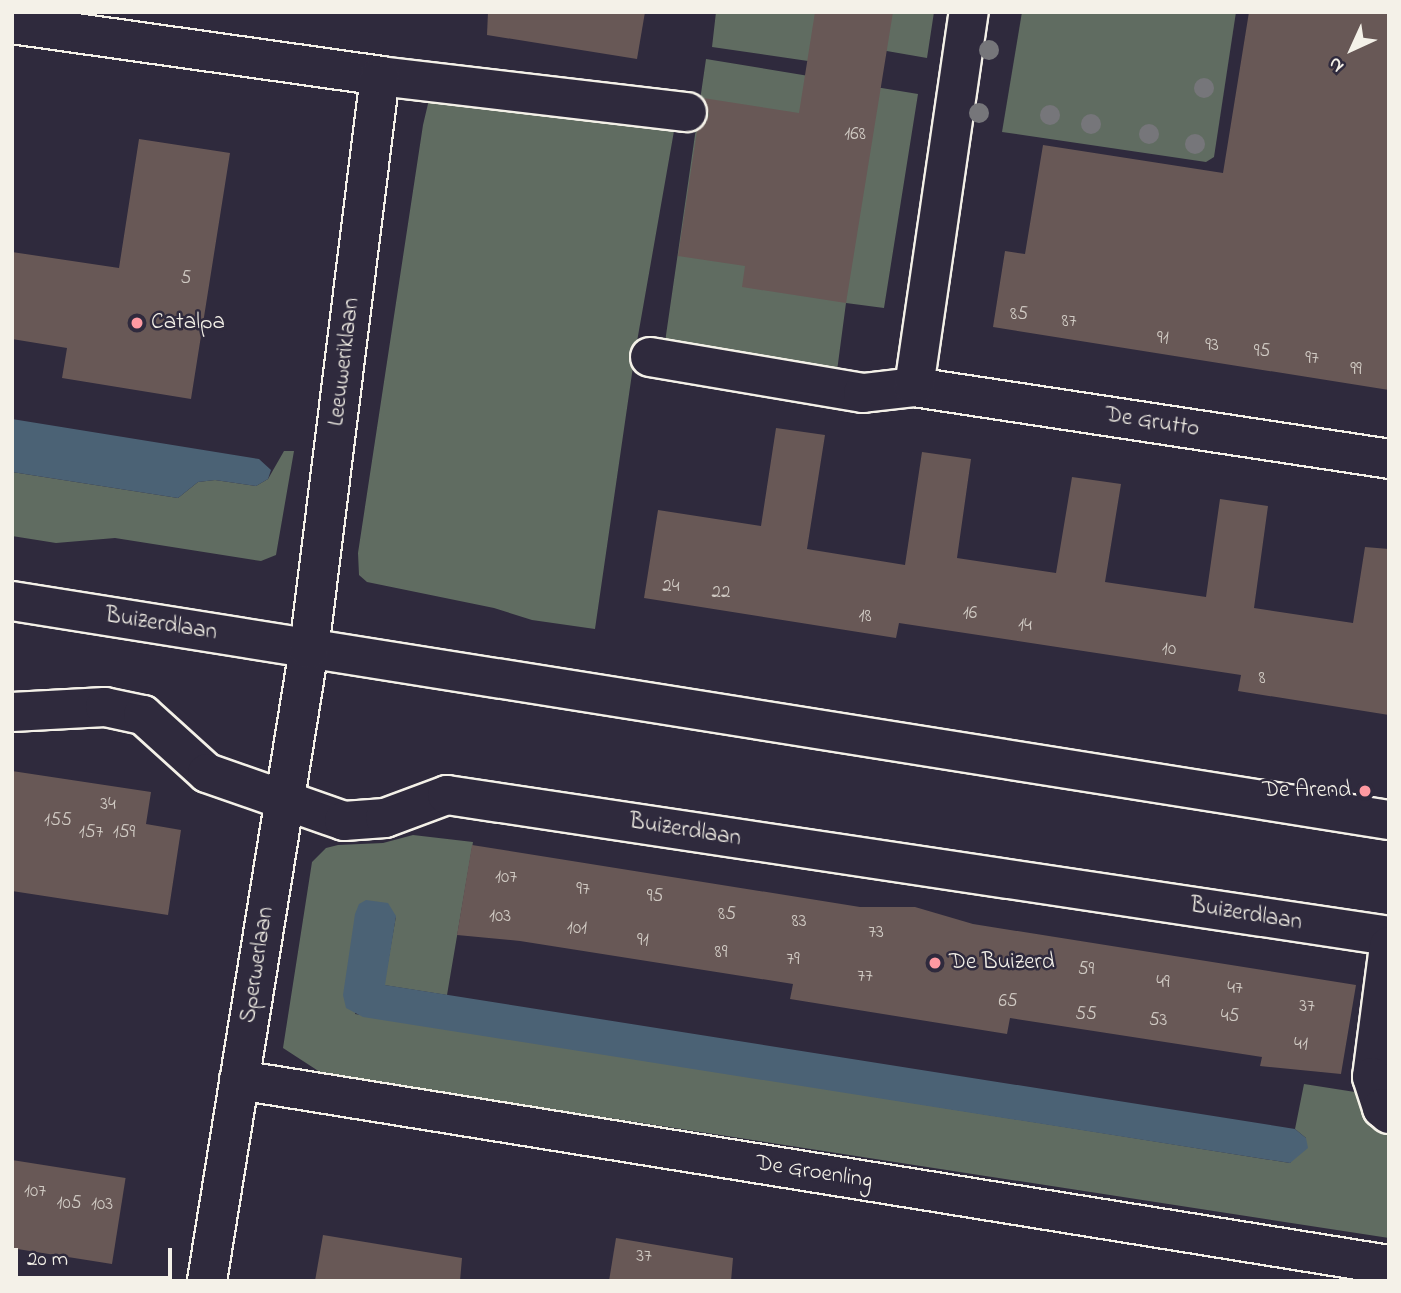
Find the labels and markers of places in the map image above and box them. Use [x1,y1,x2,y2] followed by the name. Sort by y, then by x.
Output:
[151,309,225,337] place label: Catalpa
[129,315,145,331] marker: Catalpa
[1262,777,1351,805] place label: De Arend
[1357,783,1373,799] marker: De Arend
[949,949,1055,977] place label: De Buizerd
[927,955,943,971] marker: De Buizerd

